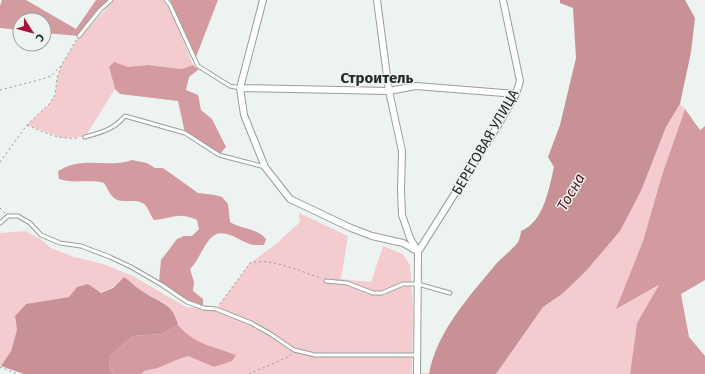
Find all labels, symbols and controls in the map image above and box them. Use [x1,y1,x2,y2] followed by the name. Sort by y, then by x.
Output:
[12,12,52,52] north arrow
[32,31,47,45] text: С
[341,69,414,87] district label: Строитель
[448,86,523,198] street label: БЕРЕГОВАЯ УЛИЦА
[553,170,589,214] water label: Тосна

